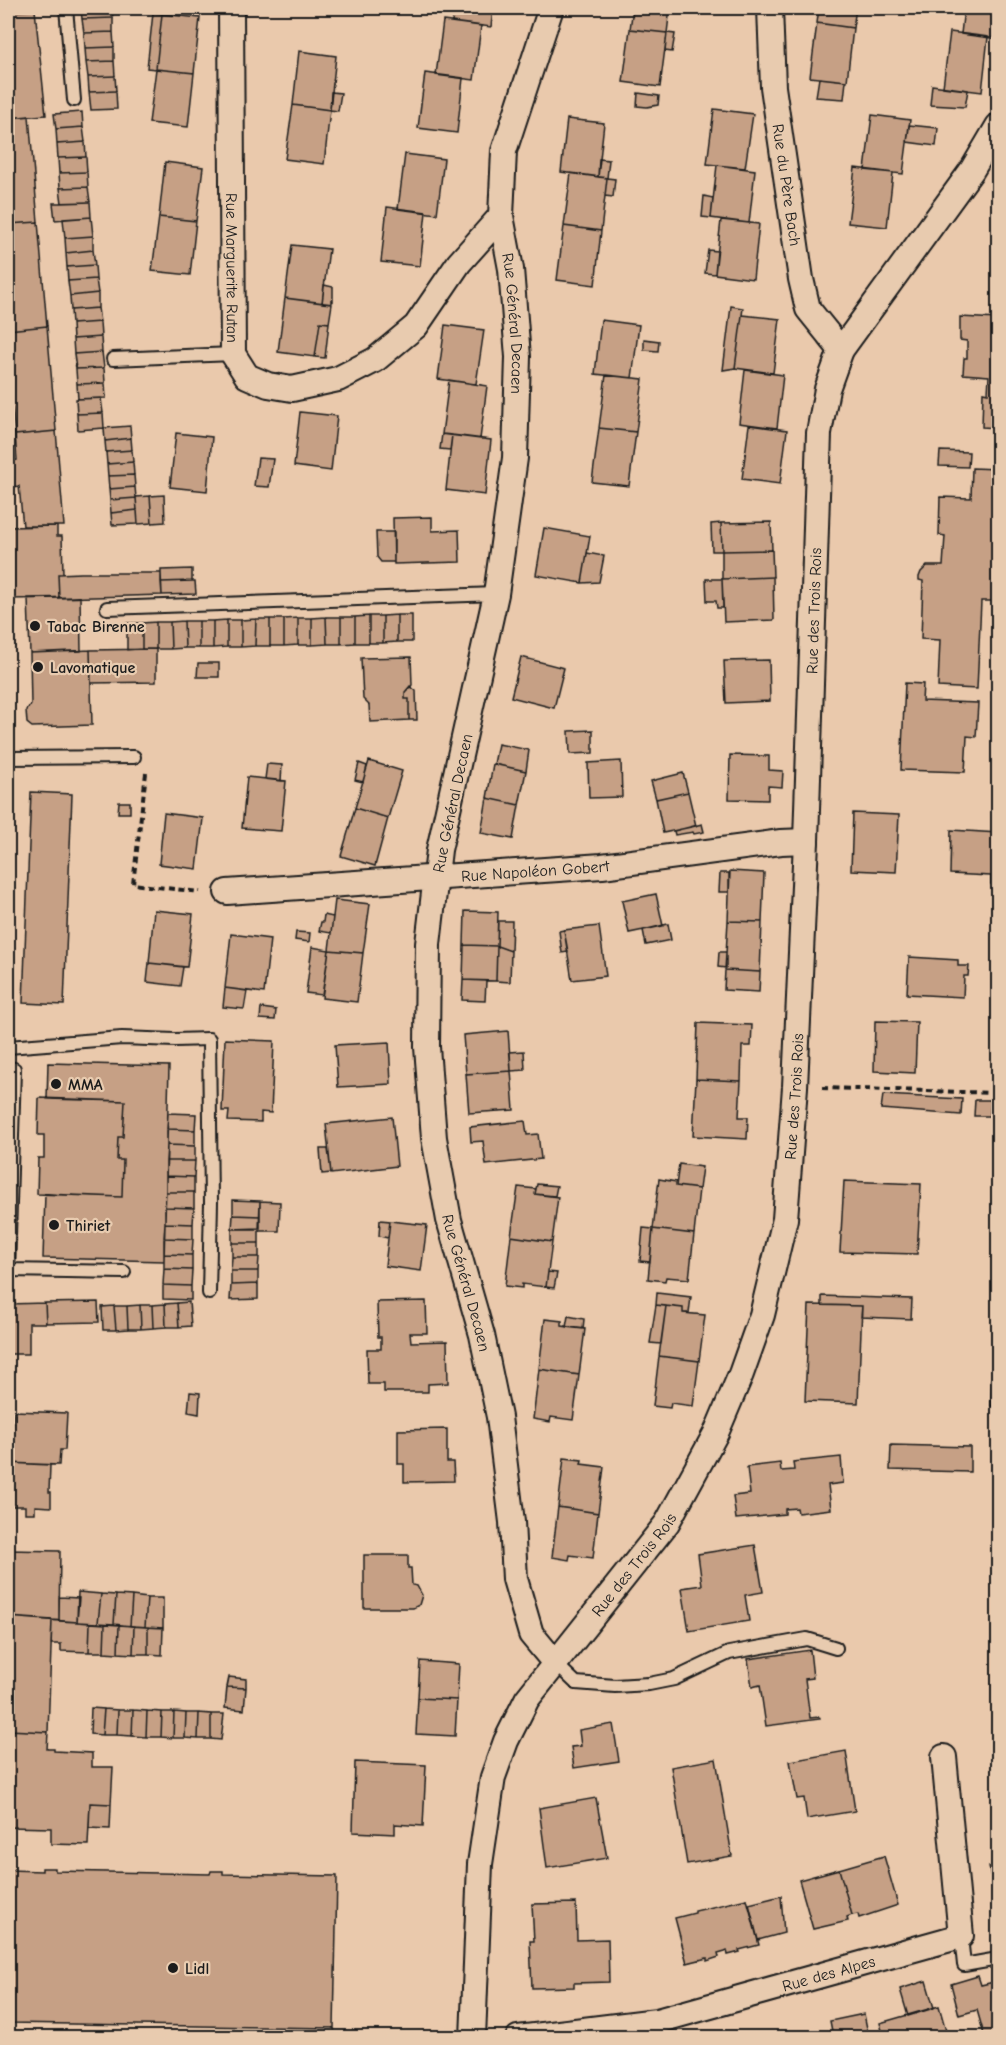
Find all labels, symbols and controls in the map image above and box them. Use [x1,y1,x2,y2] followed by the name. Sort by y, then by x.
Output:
[768,123,804,247] street label: Rue du Père Bach
[222,193,241,343] street label: Rue Marguerite Rutan
[498,251,526,394] street label: Rue Général Decaen
[803,547,825,674] street label: Rue des Trois Rois
[47,618,145,636] place label: Tabac Birenne
[28,619,42,633] marker: Tabac Birenne
[50,659,136,677] place label: Lavomatique
[31,660,45,674] marker: Lavomatique
[429,732,476,874] street label: Rue Général Decaen
[461,857,611,886] street label: Rue Napoléon Gobert
[782,1033,807,1160] street label: Rue des Trois Rois
[68,1076,103,1094] place label: MMA
[49,1077,63,1091] marker: MMA
[438,1213,493,1353] street label: Rue Général Decaen
[66,1217,111,1235] place label: Thiriet
[47,1218,61,1232] marker: Thiriet
[588,1510,681,1620] street label: Rue des Trois Rois
[780,1952,877,1996] street label: Rue des Alpes
[185,1960,209,1978] place label: Lidl
[166,1961,180,1975] marker: Lidl

